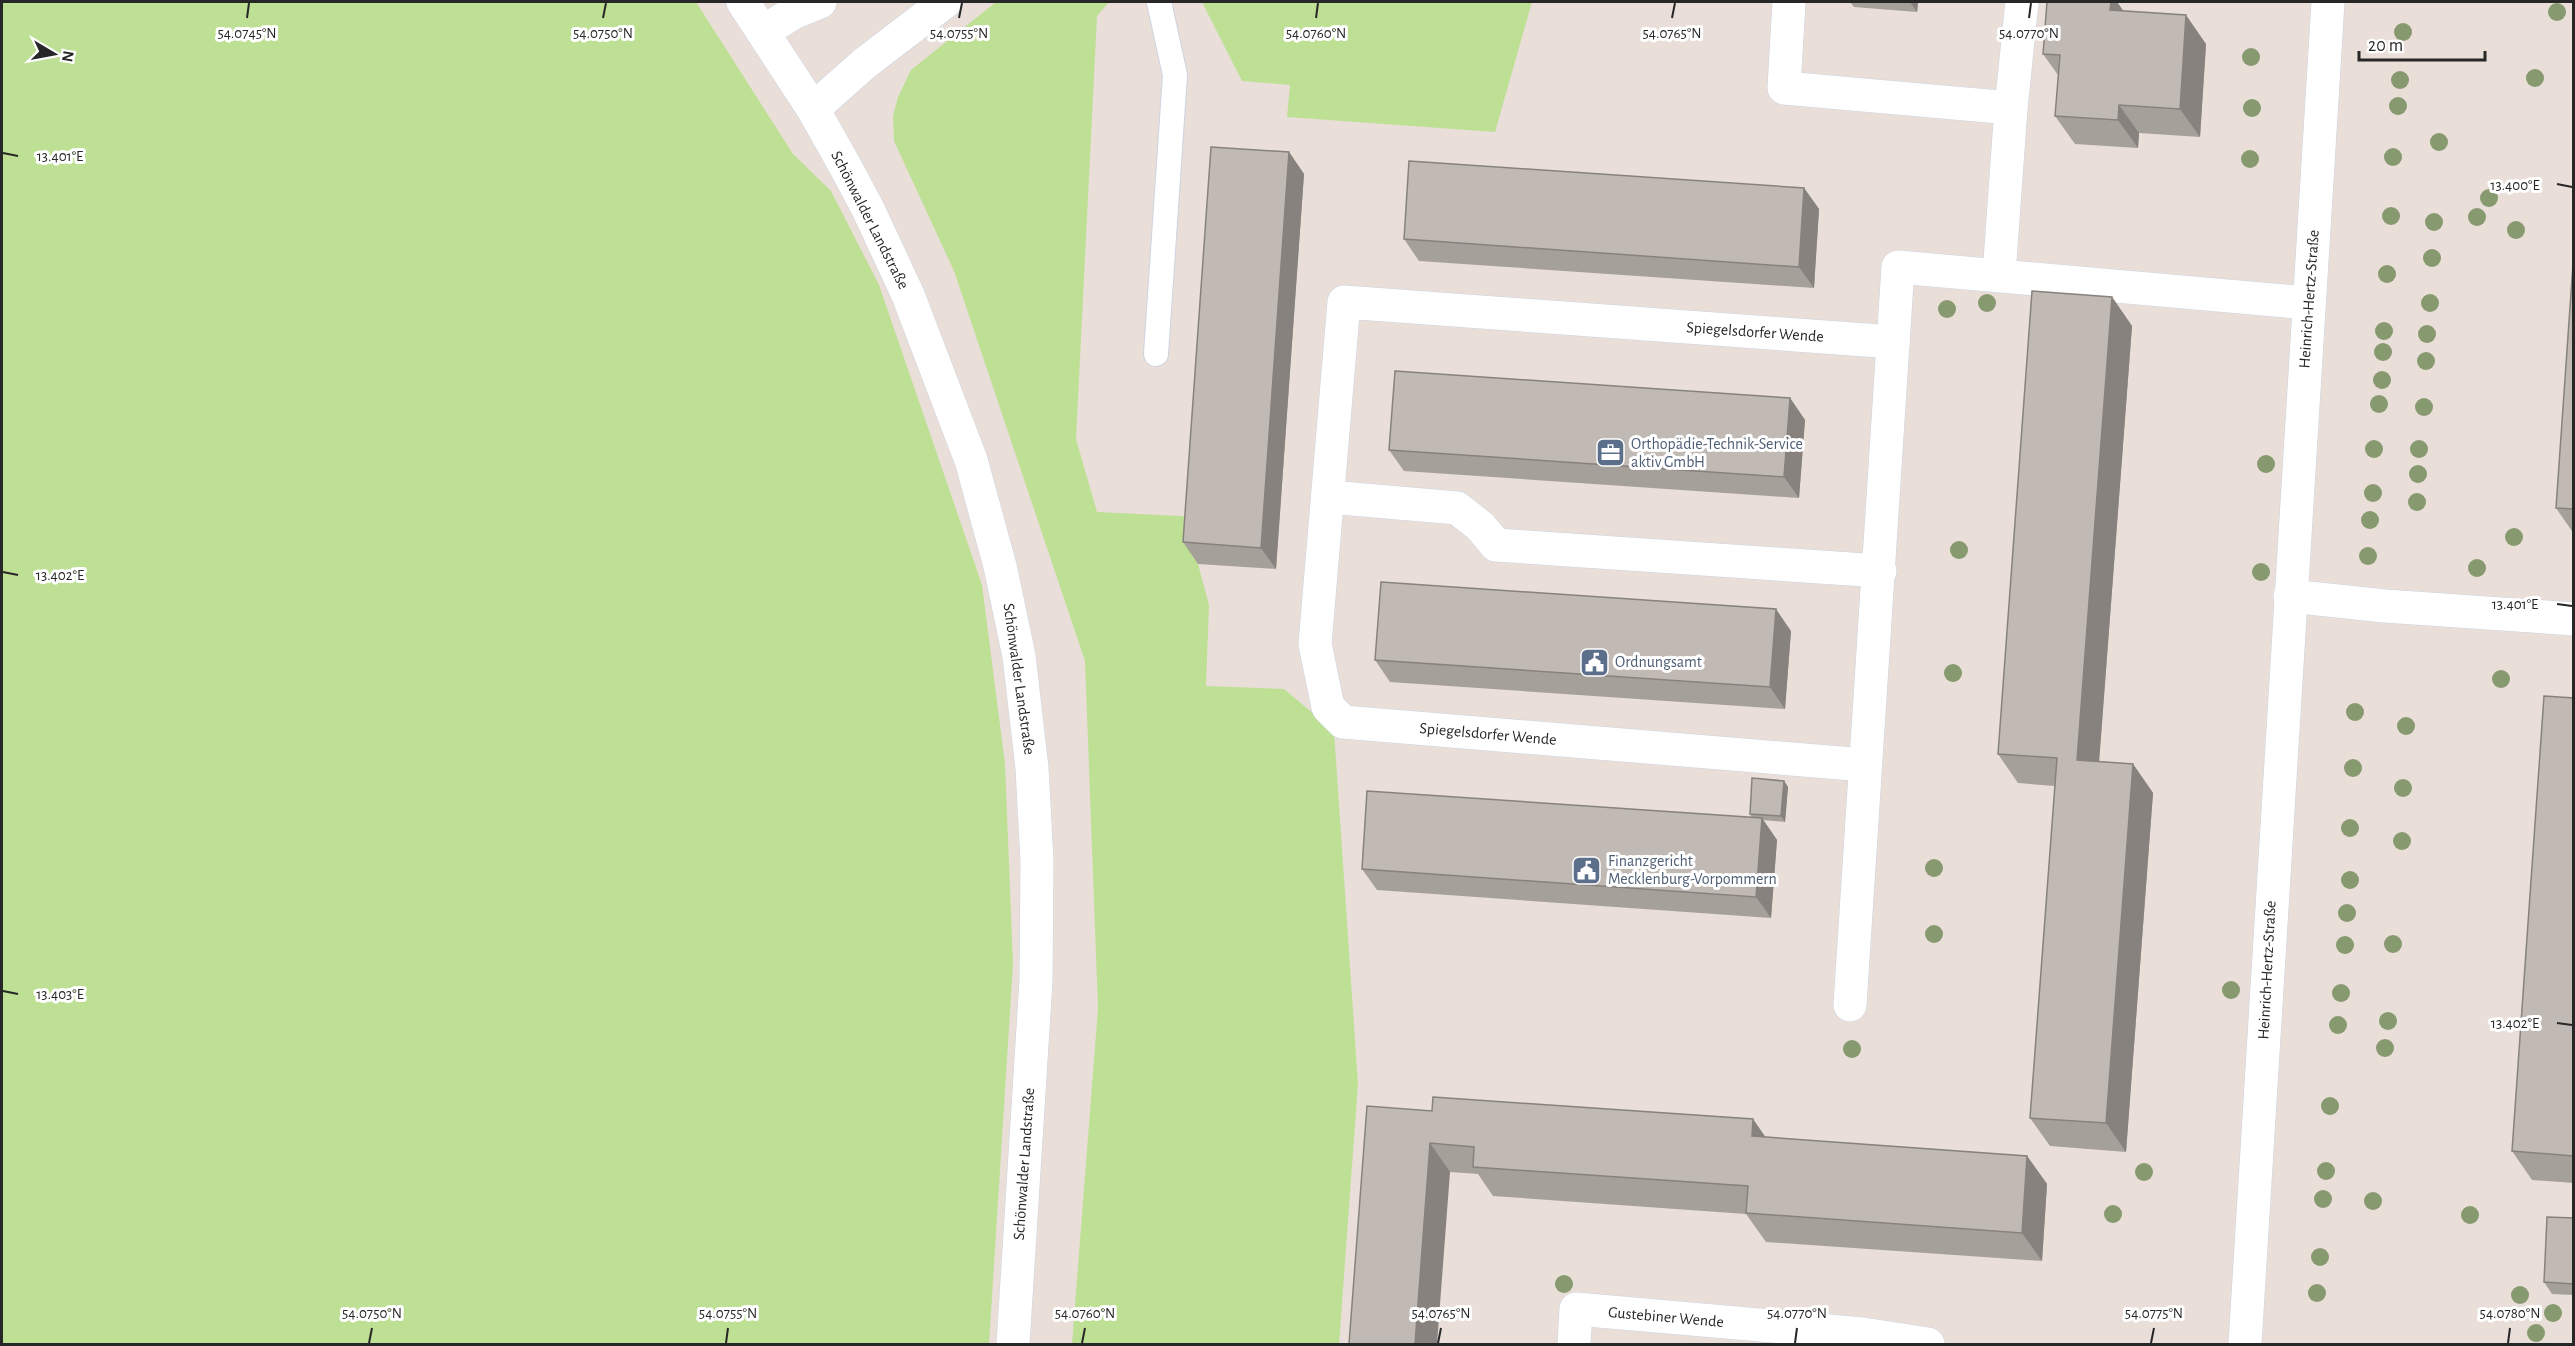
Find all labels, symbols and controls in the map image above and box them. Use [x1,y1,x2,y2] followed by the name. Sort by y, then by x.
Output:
[24,24,84,84] north arrow
[2359,24,2485,62] scale bar
[217,26,277,41] text: 54.0745°N
[573,26,633,41] text: 54.0750°N
[930,26,988,41] text: 54.0755°N
[1286,26,1346,41] text: 54.0760°N
[1642,26,1702,41] text: 54.0765°N
[1999,26,2059,41] text: 54.0770°N
[2368,37,2403,55] text: 20 m
[59,50,77,63] text: N
[828,148,912,292] street label: Schönwalder Landstraße
[37,149,83,164] text: 13.401°E
[2490,178,2540,193] text: 13.400°E
[2296,229,2322,369] street label: Heinrich-Hertz-Straße
[1686,319,1824,345] street label: Spiegelsdorfer Wende
[1631,436,1803,470] place label: Orthopädie-Technik-Service aktiv GmbH
[1594,437,1626,469] office icon: Orthopädie-Technik-Service aktiv GmbH
[36,568,84,583] text: 13.402°E
[2492,597,2538,612] text: 13.401°E
[1000,602,1038,756] street label: Schönwalder Landstraße
[1578,646,1610,678] public building icon: Ordnungsamt
[1615,654,1702,670] place label: Ordnungsamt
[1419,720,1557,748] street label: Spiegelsdorfer Wende
[1608,853,1777,887] place label: Finanzgericht Mecklenburg-Vorpommern
[1571,854,1603,886] public building icon: Finanzgericht Mecklenburg-Vorpommern
[2255,900,2279,1040] street label: Heinrich-Hertz-Straße
[36,987,84,1002] text: 13.403°E
[2491,1016,2539,1031] text: 13.402°E
[1011,1087,1037,1241] street label: Schönwalder Landstraße
[1608,1304,1724,1330] street label: Gustebiner Wende
[342,1306,402,1321] text: 54.0750°N
[699,1306,757,1321] text: 54.0755°N
[1055,1306,1115,1321] text: 54.0760°N
[1411,1306,1471,1321] text: 54.0765°N
[1767,1306,1827,1321] text: 54.0770°N
[2125,1306,2183,1321] text: 54.0775°N
[2480,1306,2540,1321] text: 54.0780°N

